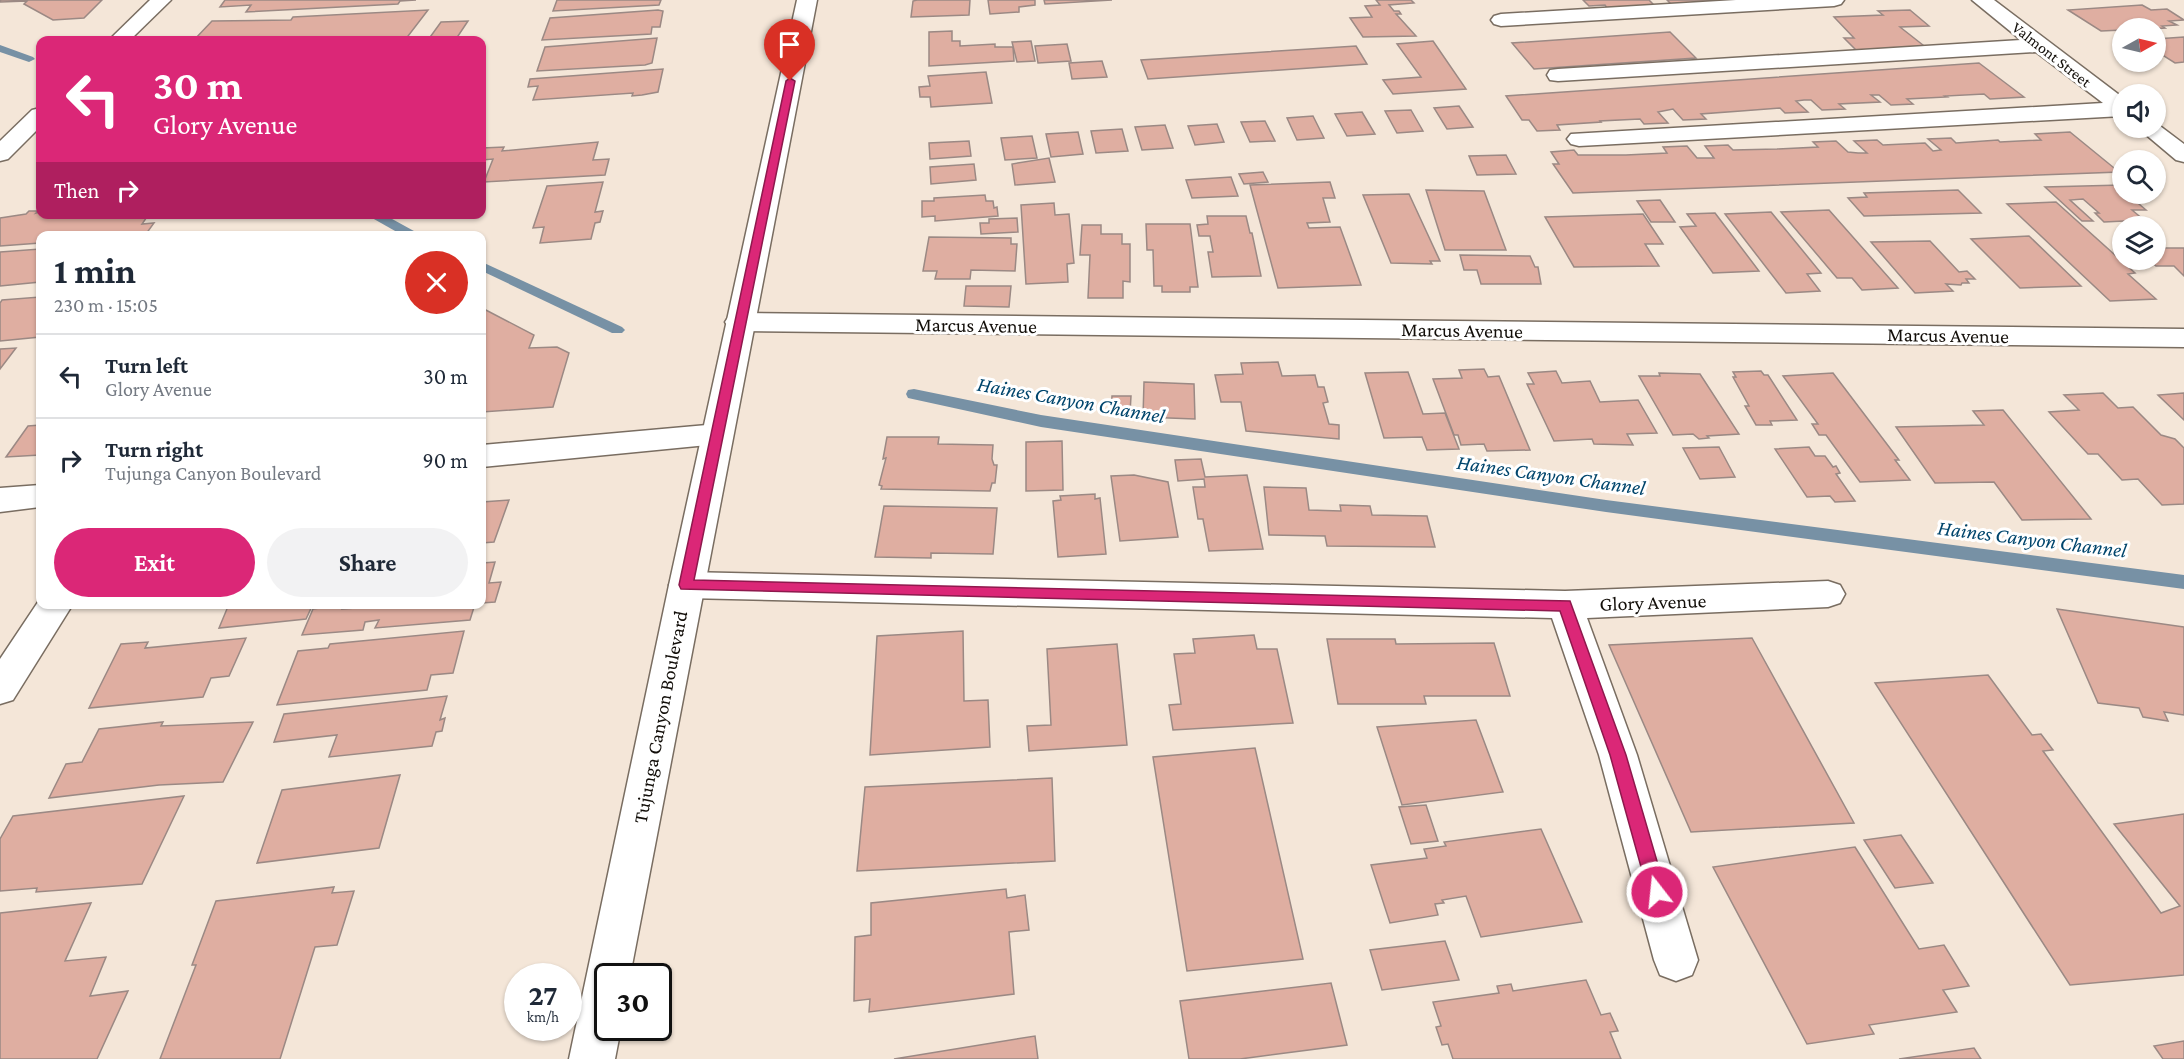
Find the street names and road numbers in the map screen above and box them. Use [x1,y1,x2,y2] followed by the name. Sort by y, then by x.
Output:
[2009,18,2095,91] street label: Valmont Street
[915,313,1037,337] street label: Marcus Avenue
[1401,318,1523,342] street label: Marcus Avenue
[1887,323,2009,347] street label: Marcus Avenue
[1599,589,1707,616] street label: Glory Avenue
[629,608,693,825] street label: Tujunga Canyon Boulevard

